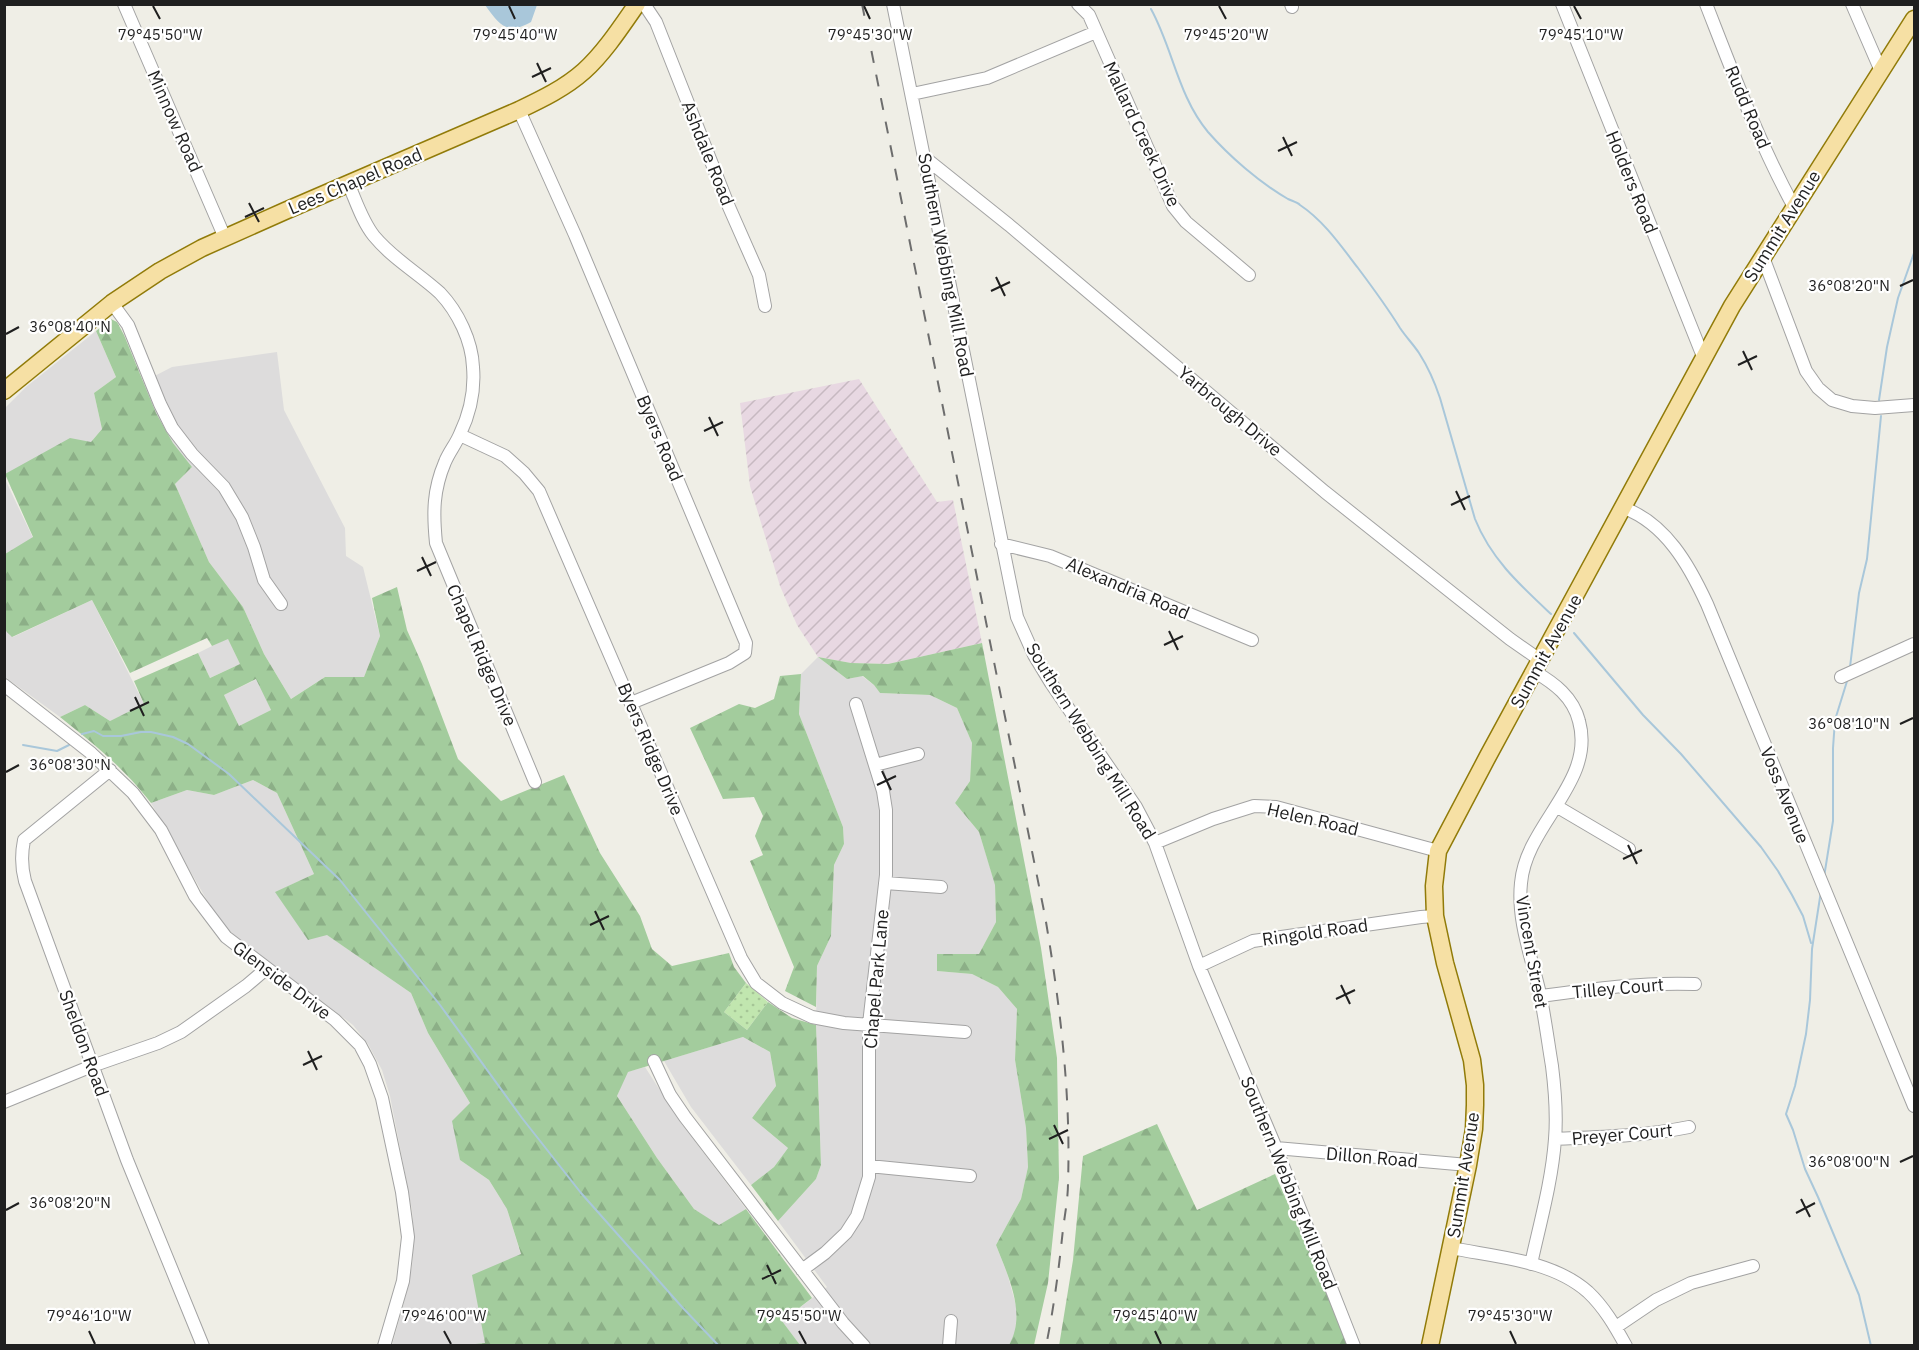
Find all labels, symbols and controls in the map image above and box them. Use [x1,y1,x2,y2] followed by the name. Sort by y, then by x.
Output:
[118,25,203,44] text: 79°45'50"W
[473,25,558,44] text: 79°45'40"W
[828,25,913,44] text: 79°45'30"W
[1184,25,1269,44] text: 79°45'20"W
[1539,25,1624,44] text: 79°45'10"W
[1098,58,1186,210] street label: Mallard Creek Drive
[1720,62,1776,152] street label: Rudd Road
[142,67,208,175] street label: Minnow Road
[677,97,739,209] street label: Ashdale Road
[1601,127,1663,237] street label: Holders Road
[284,142,426,220] street label: Lees Chapel Road
[913,151,979,379] street label: Southern Webbing Mill Road
[1739,166,1826,286] street label: Summit Avenue
[1808,276,1890,295] text: 36°08'20"N
[29,317,111,336] text: 36°08'40"N
[1173,361,1287,461] street label: Yarbrough Drive
[632,391,688,485] street label: Byers Road
[1063,552,1193,624] street label: Alexandria Road
[442,580,522,730] street label: Chapel Ridge Drive
[1505,590,1587,712] street label: Summit Avenue
[1021,638,1161,844] street label: Southern Webbing Mill Road
[613,679,689,819] street label: Byers Ridge Drive
[1808,714,1890,733] text: 36°08'10"N
[1755,743,1815,847] street label: Voss Avenue
[29,755,111,774] text: 36°08'30"N
[1265,797,1361,841] street label: Helen Road
[1511,894,1553,1010] street label: Vincent Street
[858,908,894,1050] street label: Chapel Park Lane
[1261,913,1369,951] street label: Ringold Road
[228,936,336,1024] street label: Glenside Drive
[1571,973,1665,1003] street label: Tilley Court
[54,987,114,1099] street label: Sheldon Road
[1236,1073,1342,1293] street label: Southern Webbing Mill Road
[1442,1110,1484,1240] street label: Summit Avenue
[1571,1118,1673,1150] street label: Preyer Court
[1325,1142,1419,1172] street label: Dillon Road
[1808,1152,1890,1171] text: 36°08'00"N
[29,1193,111,1212] text: 36°08'20"N
[47,1306,132,1325] text: 79°46'10"W
[402,1306,487,1325] text: 79°46'00"W
[757,1306,842,1325] text: 79°45'50"W
[1113,1306,1198,1325] text: 79°45'40"W
[1468,1306,1553,1325] text: 79°45'30"W

